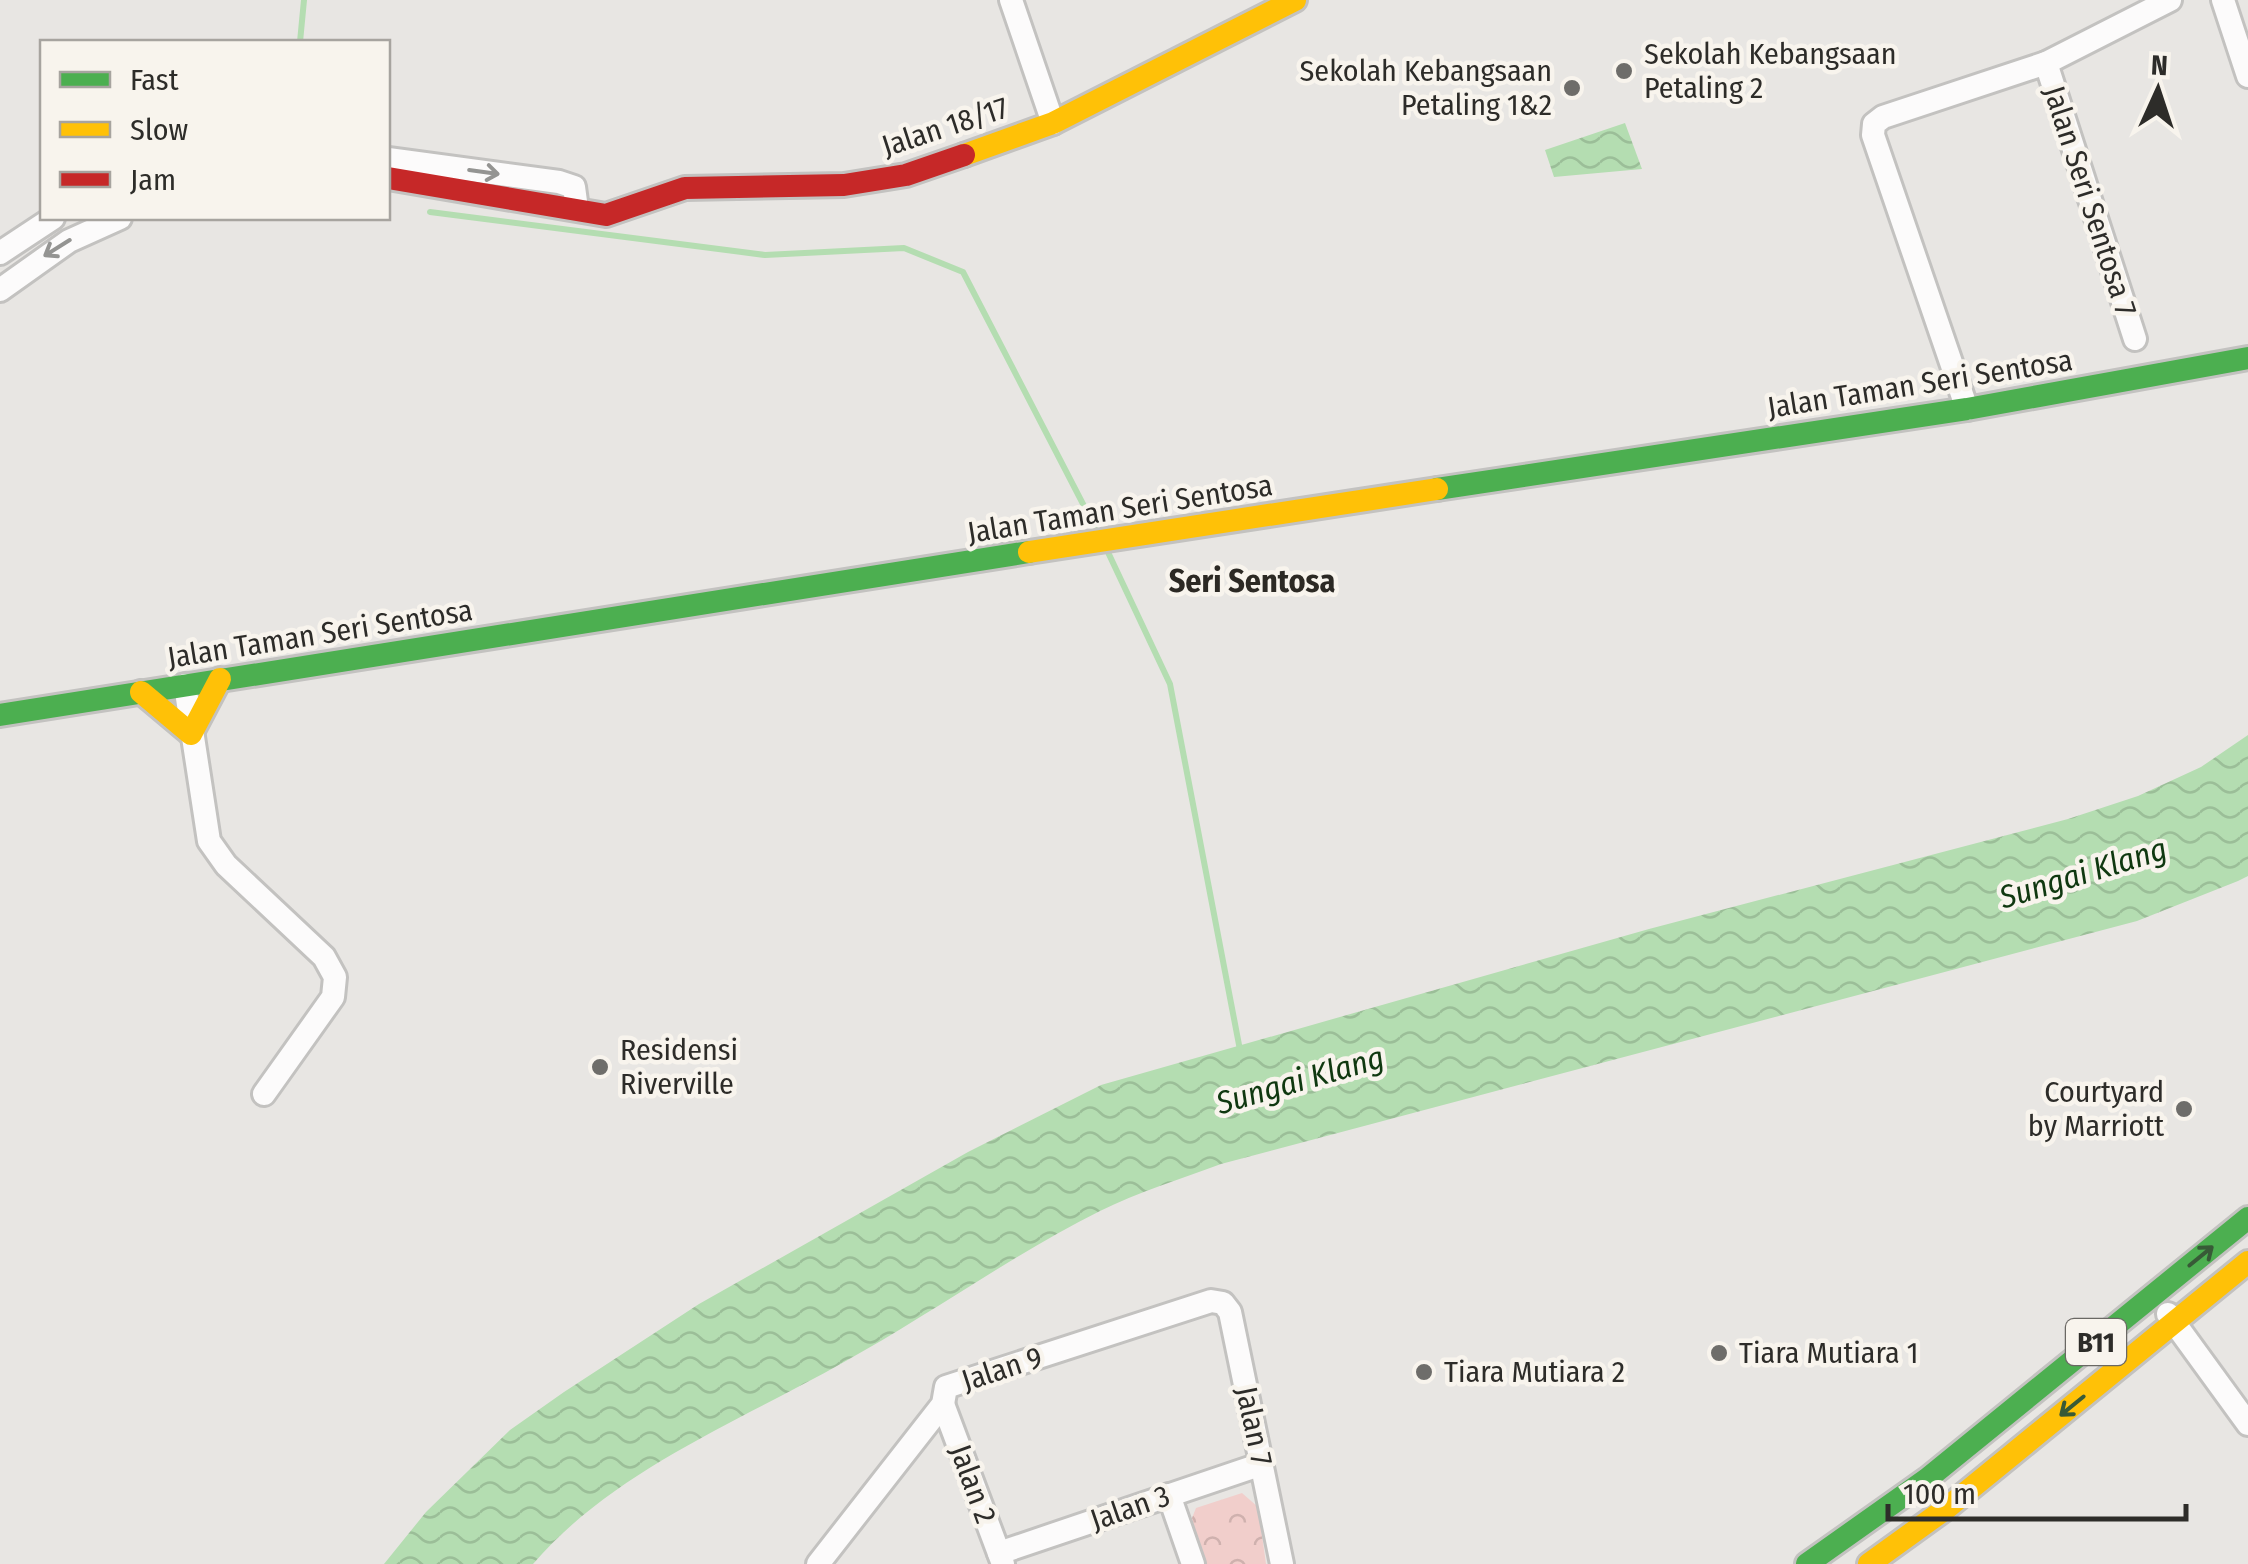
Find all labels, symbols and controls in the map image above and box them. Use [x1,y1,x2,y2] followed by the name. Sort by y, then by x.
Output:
[1644,36,1897,106] place label: Sekolah Kebangsaan Petaling 2
[40,40,390,220] legend
[2108,40,2208,140] north arrow
[2150,49,2169,82] text: N
[1299,53,1552,123] place label: Sekolah Kebangsaan Petaling 1&2
[1613,60,1635,82] marker: Sekolah Kebangsaan Petaling 2
[130,62,179,98] text: Fast
[1561,77,1583,99] marker: Sekolah Kebangsaan Petaling 1&2
[2036,81,2144,321] street label: Jalan Seri Sentosa 7
[877,90,1013,164] street label: Jalan 18/17
[130,112,188,148] text: Slow
[130,162,176,198] text: Jam
[467,163,500,181] one-way arrow
[43,238,71,258] one-way arrow
[1765,342,2075,426] street label: Jalan Taman Seri Sentosa
[965,467,1275,551] street label: Jalan Taman Seri Sentosa
[1169,562,1335,600] district label: Seri Sentosa
[165,592,475,676] street label: Jalan Taman Seri Sentosa
[1994,830,2171,917] water label: Sungai Klang
[620,1032,738,1102] place label: Residensi Riverville
[1211,1038,1388,1122] water label: Sungai Klang
[589,1056,611,1078] marker: Residensi Riverville
[2028,1074,2164,1144] place label: Courtyard by Marriott
[2173,1098,2195,1120] marker: Courtyard by Marriott
[2188,1245,2214,1267] one-way arrow
[2066,1319,2126,1365] road number: B11
[1739,1335,1919,1371] place label: Tiara Mutiara 1
[957,1339,1047,1399] street label: Jalan 9
[1708,1342,1730,1364] marker: Tiara Mutiara 1
[1444,1354,1625,1390] place label: Tiara Mutiara 2
[1413,1361,1435,1383] marker: Tiara Mutiara 2
[1228,1383,1280,1469] street label: Jalan 7
[2060,1395,2086,1417] one-way arrow
[942,1440,1004,1528] street label: Jalan 2
[1888,1459,2186,1521] scale bar
[1903,1476,1976,1512] text: 100 m
[1086,1478,1174,1538] street label: Jalan 3

